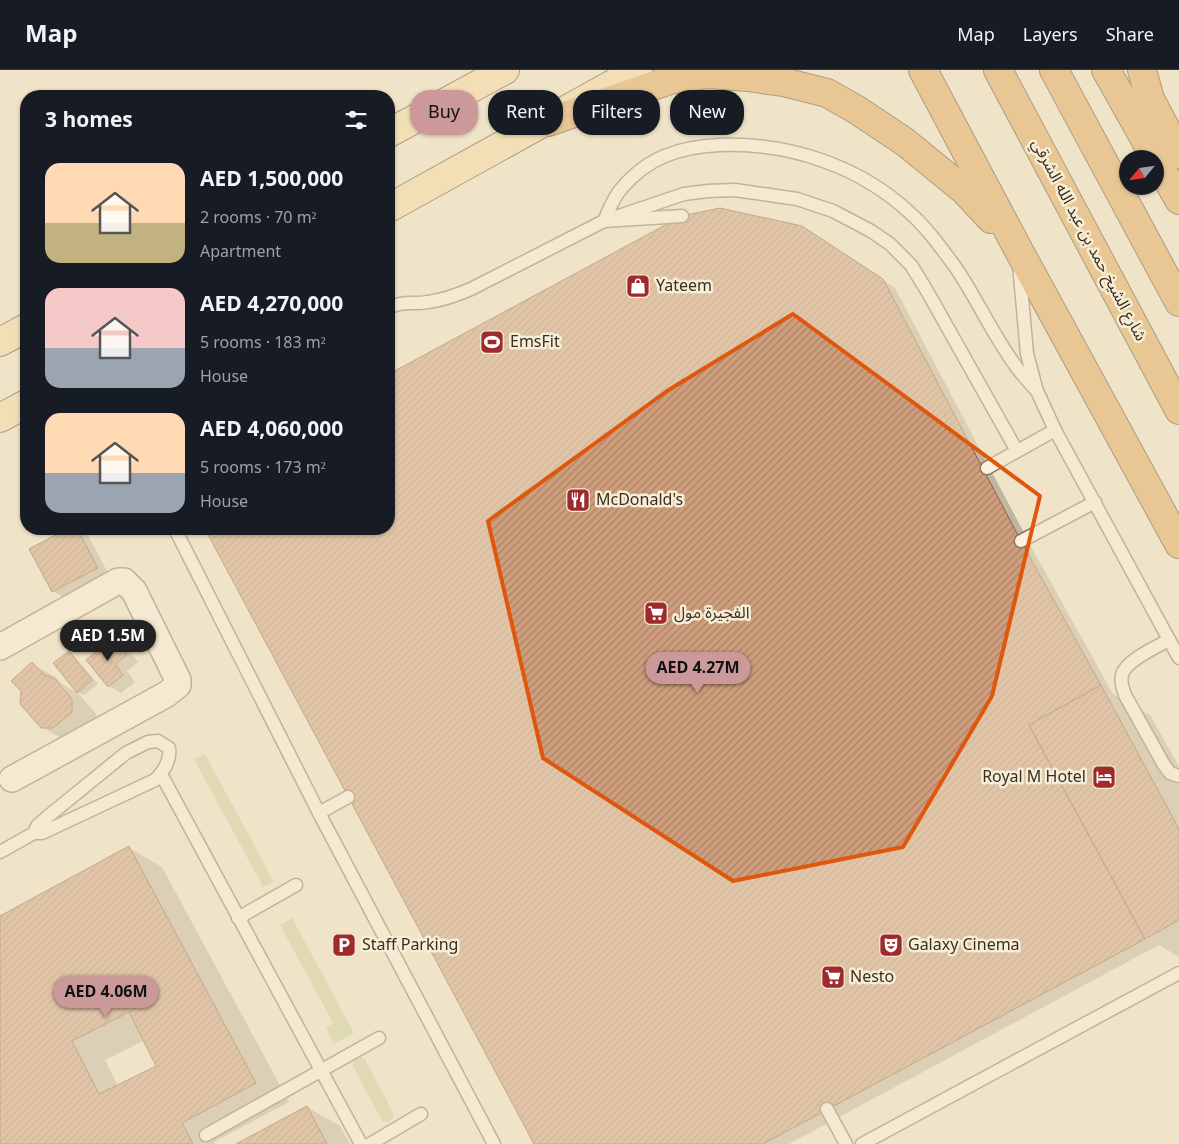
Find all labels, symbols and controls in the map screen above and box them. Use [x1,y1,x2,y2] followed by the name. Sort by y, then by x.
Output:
[25,9,77,60] text: Map
[957,16,995,54] text: Map
[1023,16,1078,54] text: Layers
[1106,16,1154,54] text: Share
[410,90,478,135] chip: Buy
[488,90,563,135] chip: Rent
[573,90,660,135] chip: Filters
[670,90,744,135] chip: New
[45,98,133,142] text: 3 homes
[342,106,370,134] icon: filters
[1021,132,1157,348] street label: شارع الشيخ حمد بن عبد الله الشرقي
[1119,150,1164,195] north arrow
[1119,150,1164,195] map controls
[200,157,343,201] text: AED 1,500,000
[85,183,145,243] icon: home
[200,201,316,235] text: 2 rooms · 70 m²
[200,235,281,269] text: Apartment
[656,269,712,303] place label: Yateem
[625,273,651,299] shop icon: Yateem
[200,282,343,326] text: AED 4,270,000
[85,308,145,368] icon: home
[510,325,560,359] place label: EmsFit
[200,326,326,360] text: 5 rooms · 183 m²
[479,329,505,355] sports icon: EmsFit
[200,360,248,394] text: House
[200,407,343,451] text: AED 4,060,000
[85,433,145,493] icon: home
[200,451,326,485] text: 5 rooms · 173 m²
[596,483,683,517] place label: McDonald's
[200,485,248,519] text: House
[565,487,591,513] restaurant icon: McDonald's
[674,596,749,630] place label: الفجيرة مول
[643,600,669,626] supermarket icon: الفجيرة مول
[71,619,145,653] text: AED 1.5M
[56,620,160,662] pin: AED 1.5M
[656,651,740,685] text: AED 4.27M
[641,652,755,694] pin: AED 4.27M
[982,760,1086,794] place label: Royal M Hotel
[1091,764,1117,790] hotel icon: Royal M Hotel
[362,928,458,962] place label: Staff Parking
[908,928,1020,962] place label: Galaxy Cinema
[331,932,357,958] parking icon: Staff Parking
[878,932,904,958] theatre icon: Galaxy Cinema
[850,960,894,994] place label: Nesto
[820,964,846,990] supermarket icon: Nesto
[64,975,148,1009] text: AED 4.06M
[49,976,163,1018] pin: AED 4.06M

